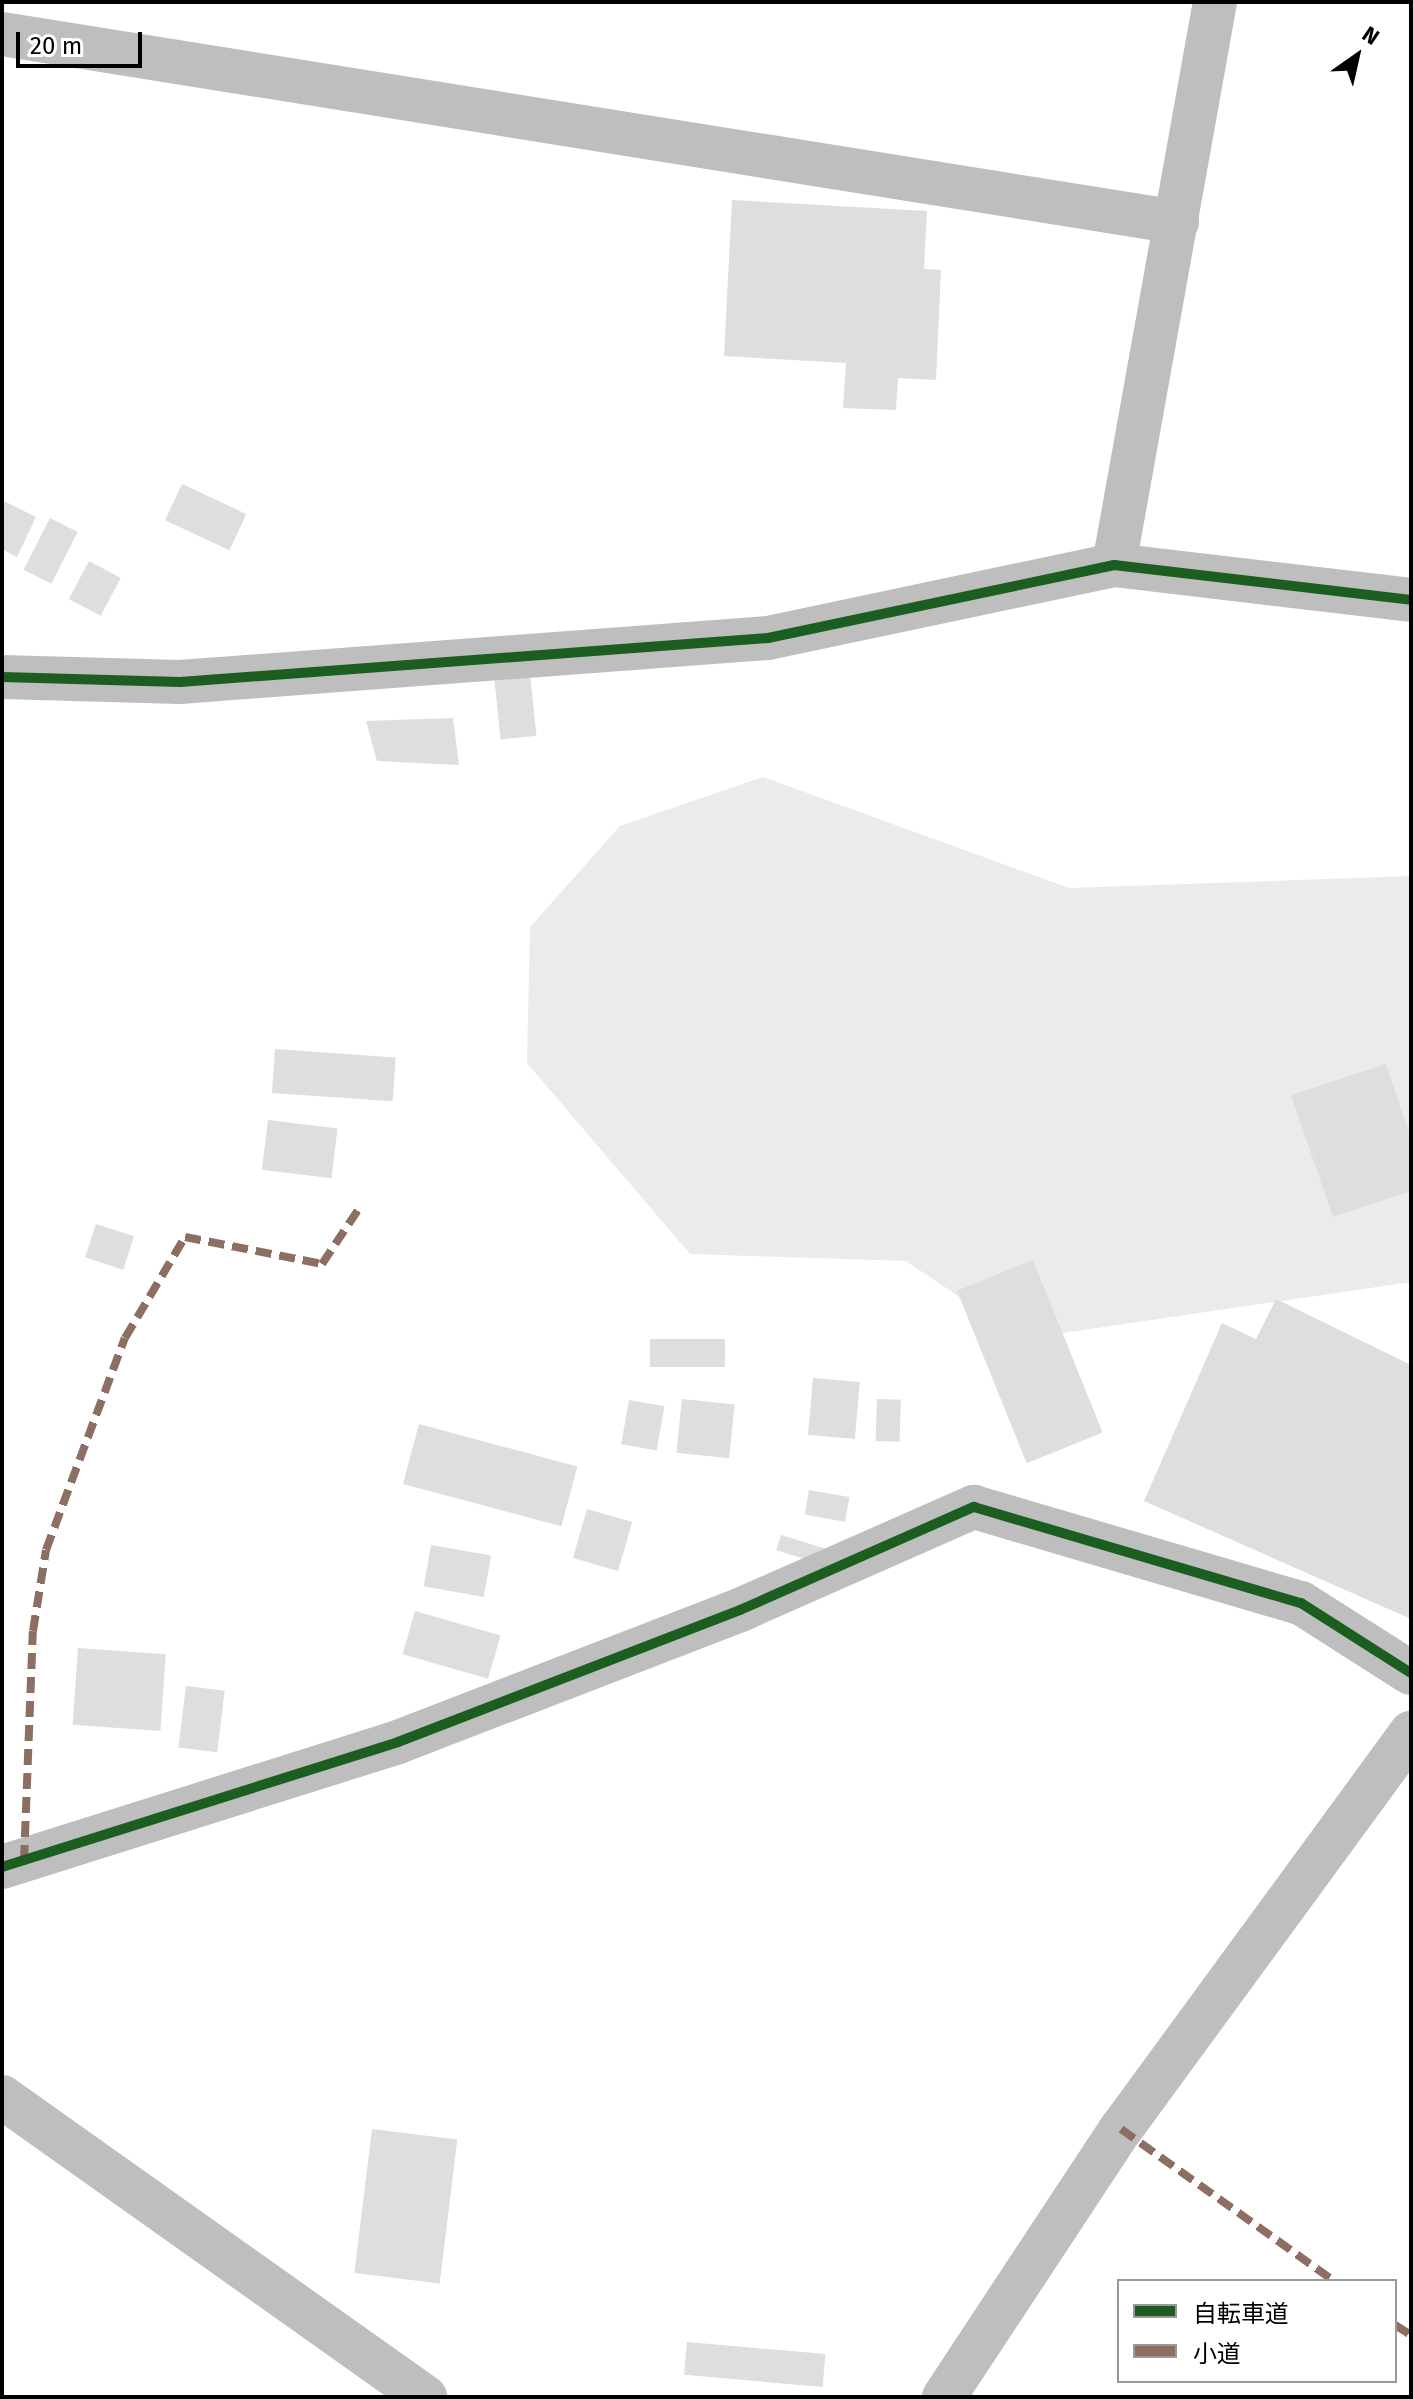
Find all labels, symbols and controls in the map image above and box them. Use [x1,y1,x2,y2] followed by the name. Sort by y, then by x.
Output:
[20,16,146,66] scale bar
[1317,16,1397,96] north arrow
[1357,20,1384,51] text: N
[30,32,82,60] text: 20 m
[1117,2279,1397,2383] legend
[1193,2300,1289,2328] text: 自転車道
[1193,2340,1241,2368] text: 小道

